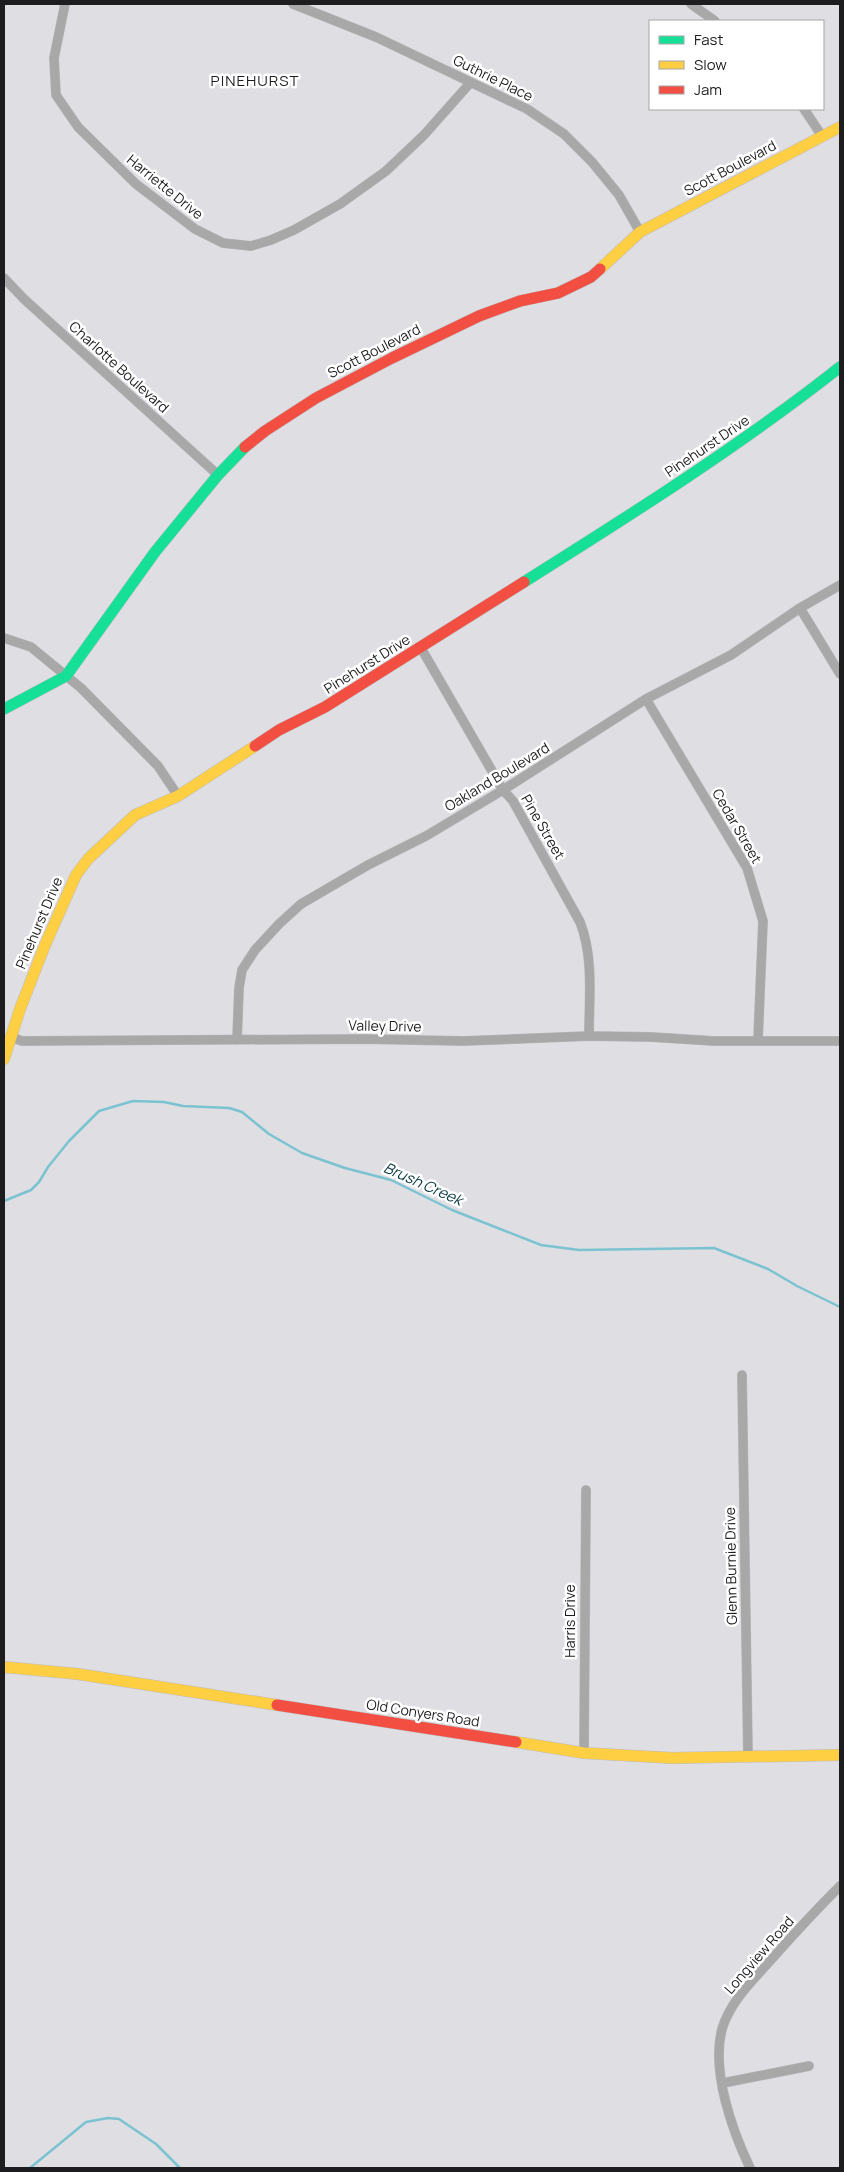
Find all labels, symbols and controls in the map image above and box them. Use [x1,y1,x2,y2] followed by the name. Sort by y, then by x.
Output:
[649,20,824,110] legend
[694,29,723,50] text: Fast
[450,50,536,105] street label: Guthrie Place
[694,54,727,75] text: Slow
[211,70,299,91] district label: PINEHURST
[694,79,722,100] text: Jam
[680,135,779,200] street label: Scott Boulevard
[123,150,207,223] street label: Harriette Drive
[65,317,173,417] street label: Charlotte Boulevard
[324,319,423,382] street label: Scott Boulevard
[661,410,753,481] street label: Pinehurst Drive
[320,630,413,698] street label: Pinehurst Drive
[441,738,553,815] street label: Oakland Boulevard
[708,785,767,867] street label: Cedar Street
[517,791,570,863] street label: Pine Street
[11,874,66,972] street label: Pinehurst Drive
[348,1015,422,1036] street label: Valley Drive
[380,1157,468,1211] water label: Brush Creek
[720,1507,741,1625] street label: Glenn Burnie Drive
[560,1584,579,1658] street label: Harris Drive
[365,1694,481,1731] street label: Old Conyers Road
[720,1912,798,1998] street label: Longview Road

